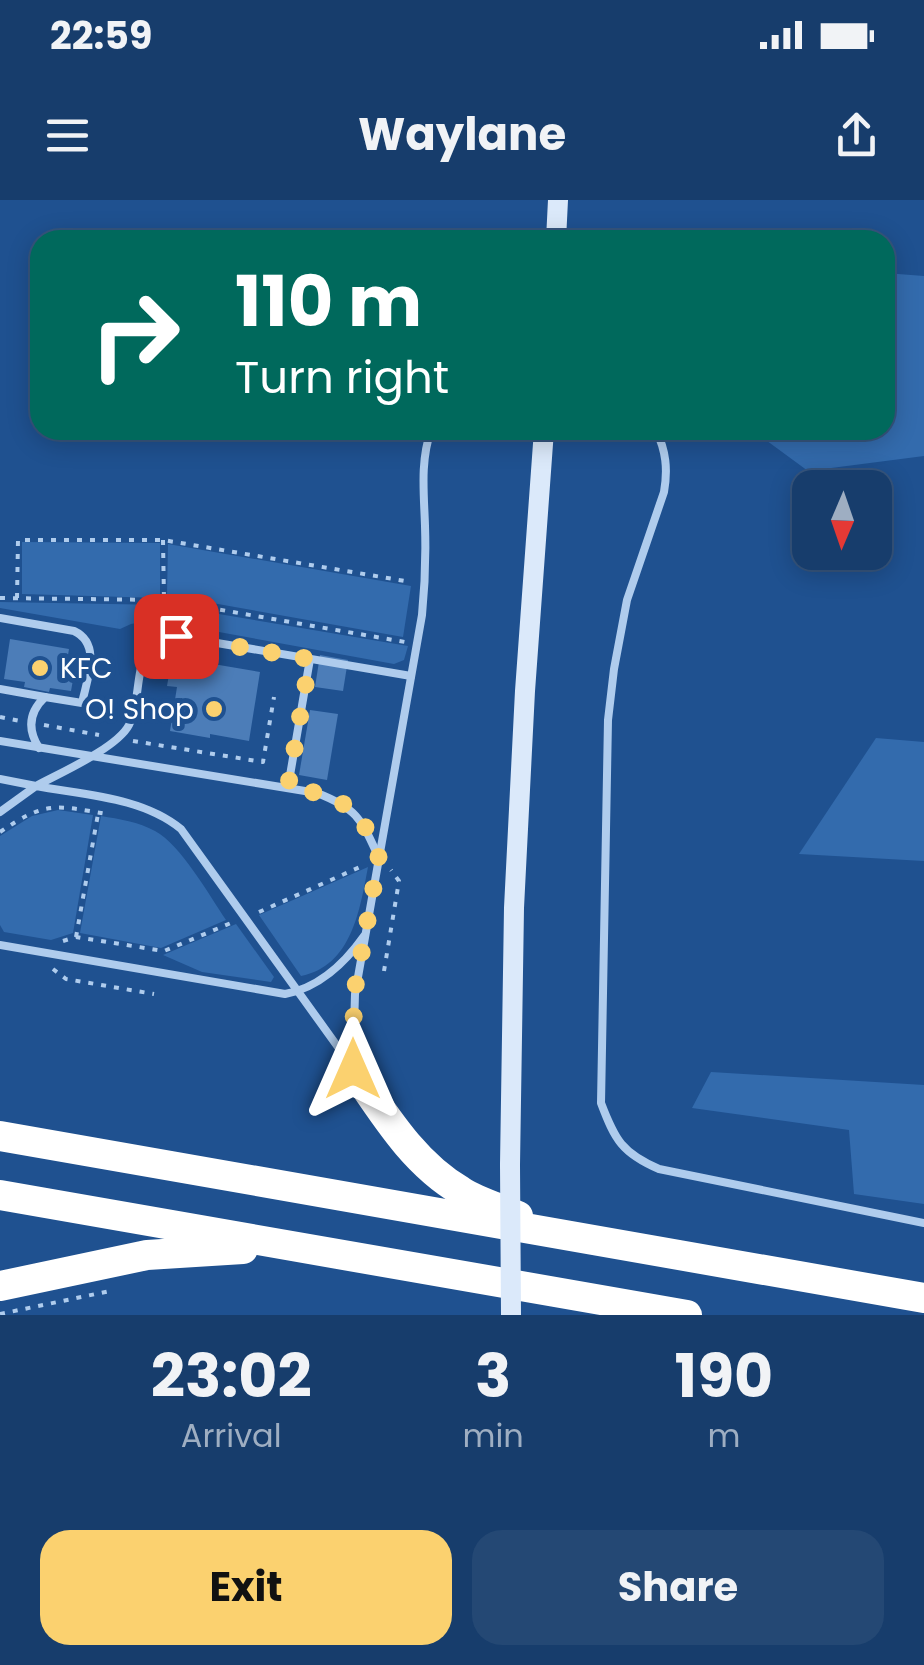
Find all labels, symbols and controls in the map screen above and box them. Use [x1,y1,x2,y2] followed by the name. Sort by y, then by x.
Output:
[50,9,152,62] text: 22:59
[358,103,566,166] text: Waylane
[40,108,95,163] icon: menu
[829,108,884,163] icon: share
[235,252,422,351] text: 110 m
[70,270,200,400] icon: right
[235,346,449,409] text: Turn right
[792,470,892,570] north arrow
[792,470,892,570] map controls
[134,594,219,679] pin
[149,609,204,664] icon: arrive
[60,649,113,688] place label: KFC
[29,657,51,679] marker: KFC
[85,690,194,729] place label: O! Shop
[203,698,225,720] marker: O! Shop
[301,1017,405,1121] position arrow
[151,1334,312,1418] text: 23:02
[475,1334,511,1418] text: 3
[675,1334,773,1418] text: 190
[181,1413,282,1458] text: Arrival
[463,1413,524,1458] text: min
[707,1413,740,1458] text: m
[40,1530,452,1645] button: Exit
[472,1530,884,1645] button: Share

